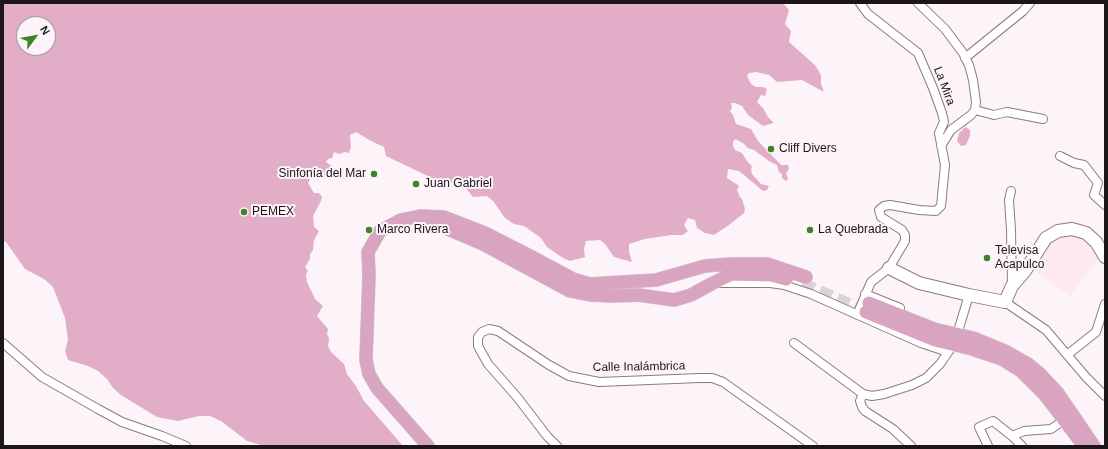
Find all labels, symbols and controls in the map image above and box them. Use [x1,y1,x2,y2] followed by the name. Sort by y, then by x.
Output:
[16,16,56,56] north arrow
[38,24,53,37] text: N
[930,65,958,107] street label: La Mira
[779,142,837,156] place label: Cliff Divers
[766,144,776,154] marker: Cliff Divers
[279,167,366,181] place label: Sinfonía del Mar
[369,169,379,179] marker: Sinfonía del Mar
[424,177,492,191] place label: Juan Gabriel
[411,179,421,189] marker: Juan Gabriel
[252,205,294,219] place label: PEMEX
[239,207,249,217] marker: PEMEX
[377,223,448,237] place label: Marco Rivera
[818,223,888,237] place label: La Quebrada
[364,225,374,235] marker: Marco Rivera
[805,225,815,235] marker: La Quebrada
[995,244,1044,272] place label: Televisa Acapulco
[982,253,992,263] marker: Televisa Acapulco
[593,359,685,375] street label: Calle Inalámbrica

